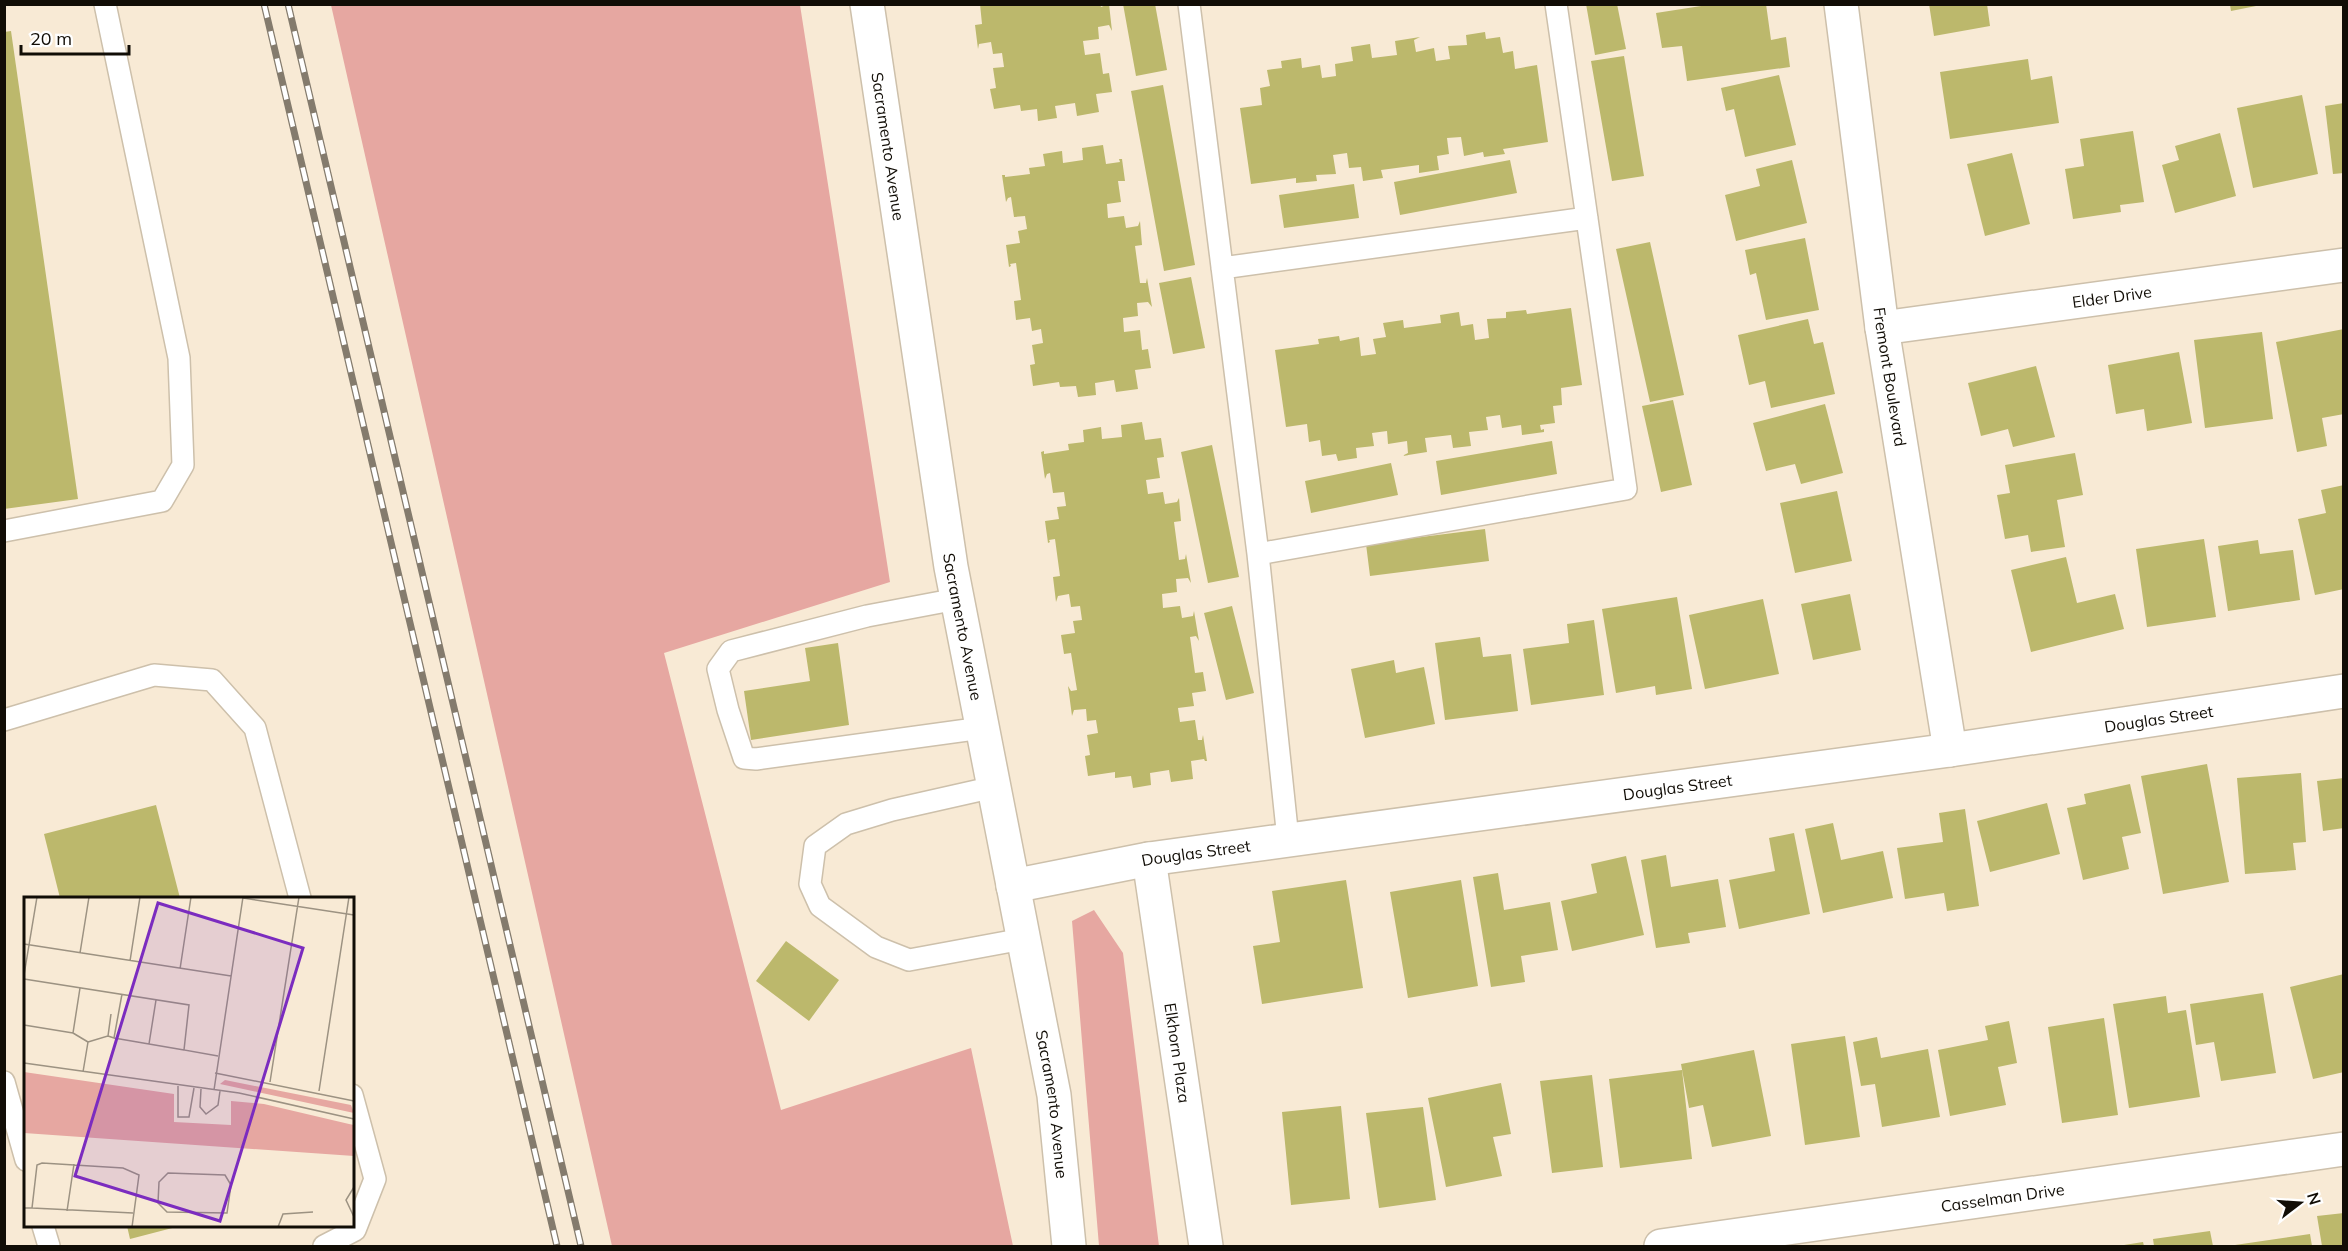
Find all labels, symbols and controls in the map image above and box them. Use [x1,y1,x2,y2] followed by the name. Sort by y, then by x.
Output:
[21,18,129,56] scale bar
[30,27,72,50] text: 20 m
[867,71,909,222] street label: Sacramento Avenue
[2071,281,2153,312] street label: Elder Drive
[1869,306,1911,448] street label: Fremont Boulevard
[939,552,987,702] street label: Sacramento Avenue
[2103,701,2215,737] street label: Douglas Street
[1622,770,1734,804] street label: Douglas Street
[1140,835,1252,870] street label: Douglas Street
[24,897,354,1227] inset map
[1160,1001,1195,1104] street label: Elkhorn Plaza
[1032,1028,1072,1179] street label: Sacramento Avenue
[2270,1173,2330,1233] north arrow
[1939,1179,2066,1216] street label: Casselman Drive
[2303,1190,2326,1207] text: N

